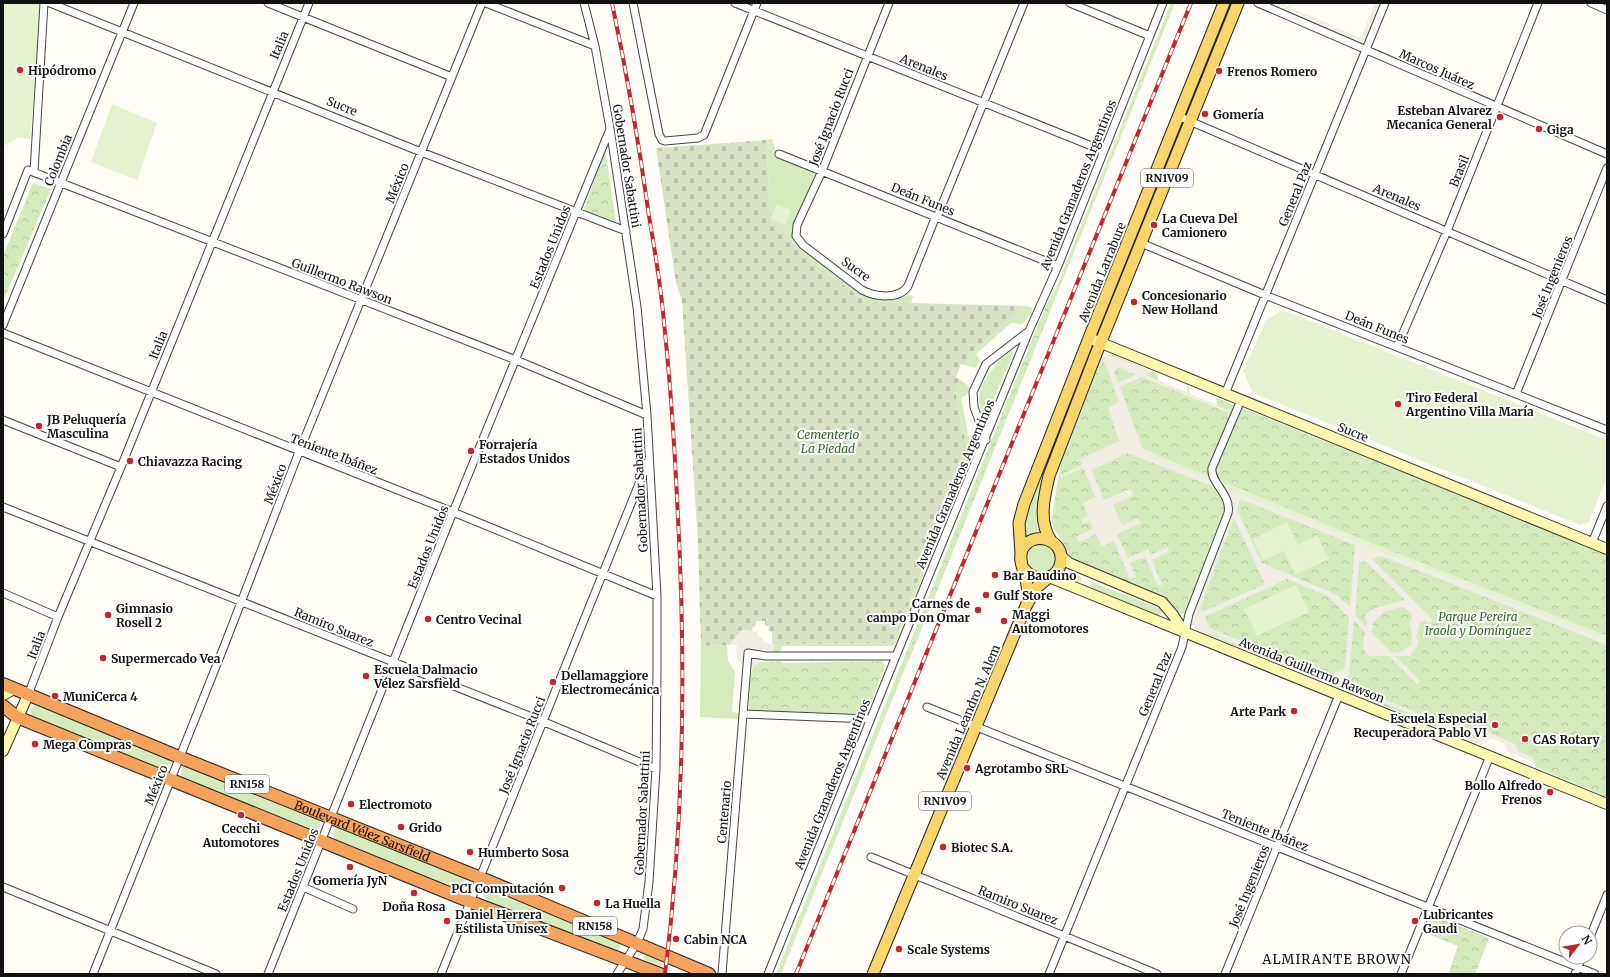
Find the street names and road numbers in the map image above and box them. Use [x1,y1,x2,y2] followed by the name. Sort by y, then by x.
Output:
[266,28,292,61] street label: Italia
[1397,46,1477,93] street label: Marcos Juárez
[897,50,950,83] street label: Arenales
[805,66,857,169] street label: José Ignacio Rucci
[324,93,360,119] street label: Sucre
[1037,98,1119,273] street label: Avenida Granaderos Argentinos
[610,103,644,229] street label: Gobernador Sabattini
[41,131,75,188] street label: Colombia
[1446,153,1472,189] street label: Brasil
[1275,159,1315,228] street label: General Paz
[382,161,412,205] street label: México
[1141,169,1193,187] road number: RN1V09
[889,179,957,219] street label: Deán Funes
[1370,180,1423,214] street label: Arenales
[526,203,574,291] street label: Estados Unidos
[1075,220,1129,325] street label: Avenida Larrabure
[1528,233,1575,321] street label: José Ingenieros
[839,254,873,284] street label: Sucre
[290,255,394,307] street label: Guillermo Rawson
[1343,307,1411,347] street label: Deán Funes
[146,328,171,361] street label: Italia
[912,397,998,572] street label: Avenida Granaderos Argentinos
[1335,419,1371,445] street label: Sucre
[629,427,651,553] street label: Gobernador Sabattini
[288,430,380,478] street label: Teniente Ibáñez
[260,462,290,506] street label: México
[404,503,452,591] street label: Estados Unidos
[292,604,376,650] street label: Ramiro Suarez
[24,628,48,661] street label: Italia
[1236,634,1387,706] street label: Avenida Guillermo Rawson
[932,642,1003,783] street label: Avenida Leandro N. Alem
[1135,649,1175,718] street label: General Paz
[495,694,548,797] street label: José Ignacio Rucci
[791,697,873,872] street label: Avenida Granaderos Argentinos
[631,750,653,876] street label: Gobernador Sabattini
[141,763,171,807] street label: México
[225,775,269,793] road number: RN158
[714,780,734,844] street label: Centenario
[919,792,971,810] road number: RN1V09
[292,797,432,864] street label: Boulevard Vélez Sarsfield
[1219,806,1311,854] street label: Teniente Ibáñez
[274,826,322,914] street label: Estados Unidos
[1225,842,1272,930] street label: José Ingenieros
[976,882,1060,928] street label: Ramiro Suarez
[573,917,617,935] road number: RN158

